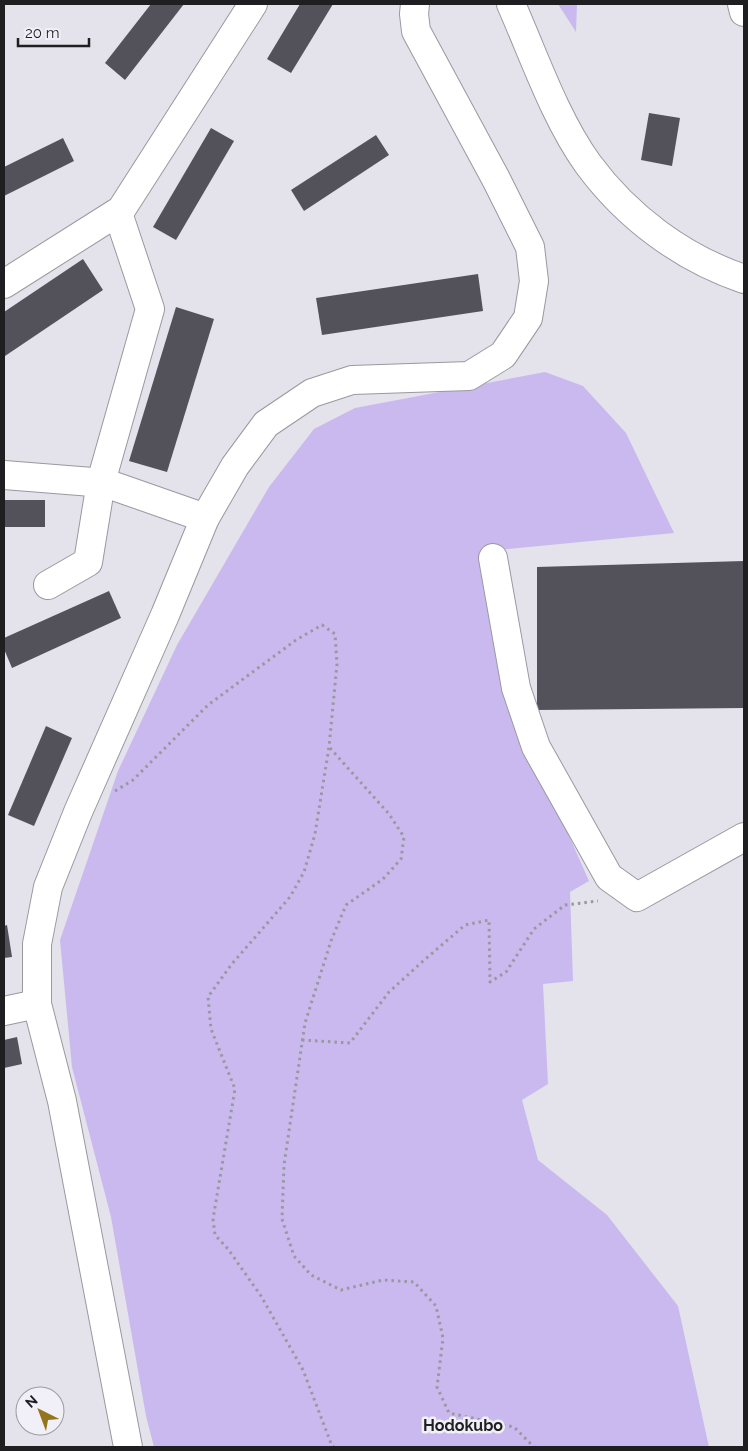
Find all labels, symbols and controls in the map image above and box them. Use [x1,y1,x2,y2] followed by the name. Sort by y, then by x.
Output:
[18,15,89,47] scale bar
[25,24,60,42] text: 20 m
[15,1386,65,1436] north arrow
[22,1392,41,1411] text: N
[423,1416,503,1435] district label: Hodokubo

